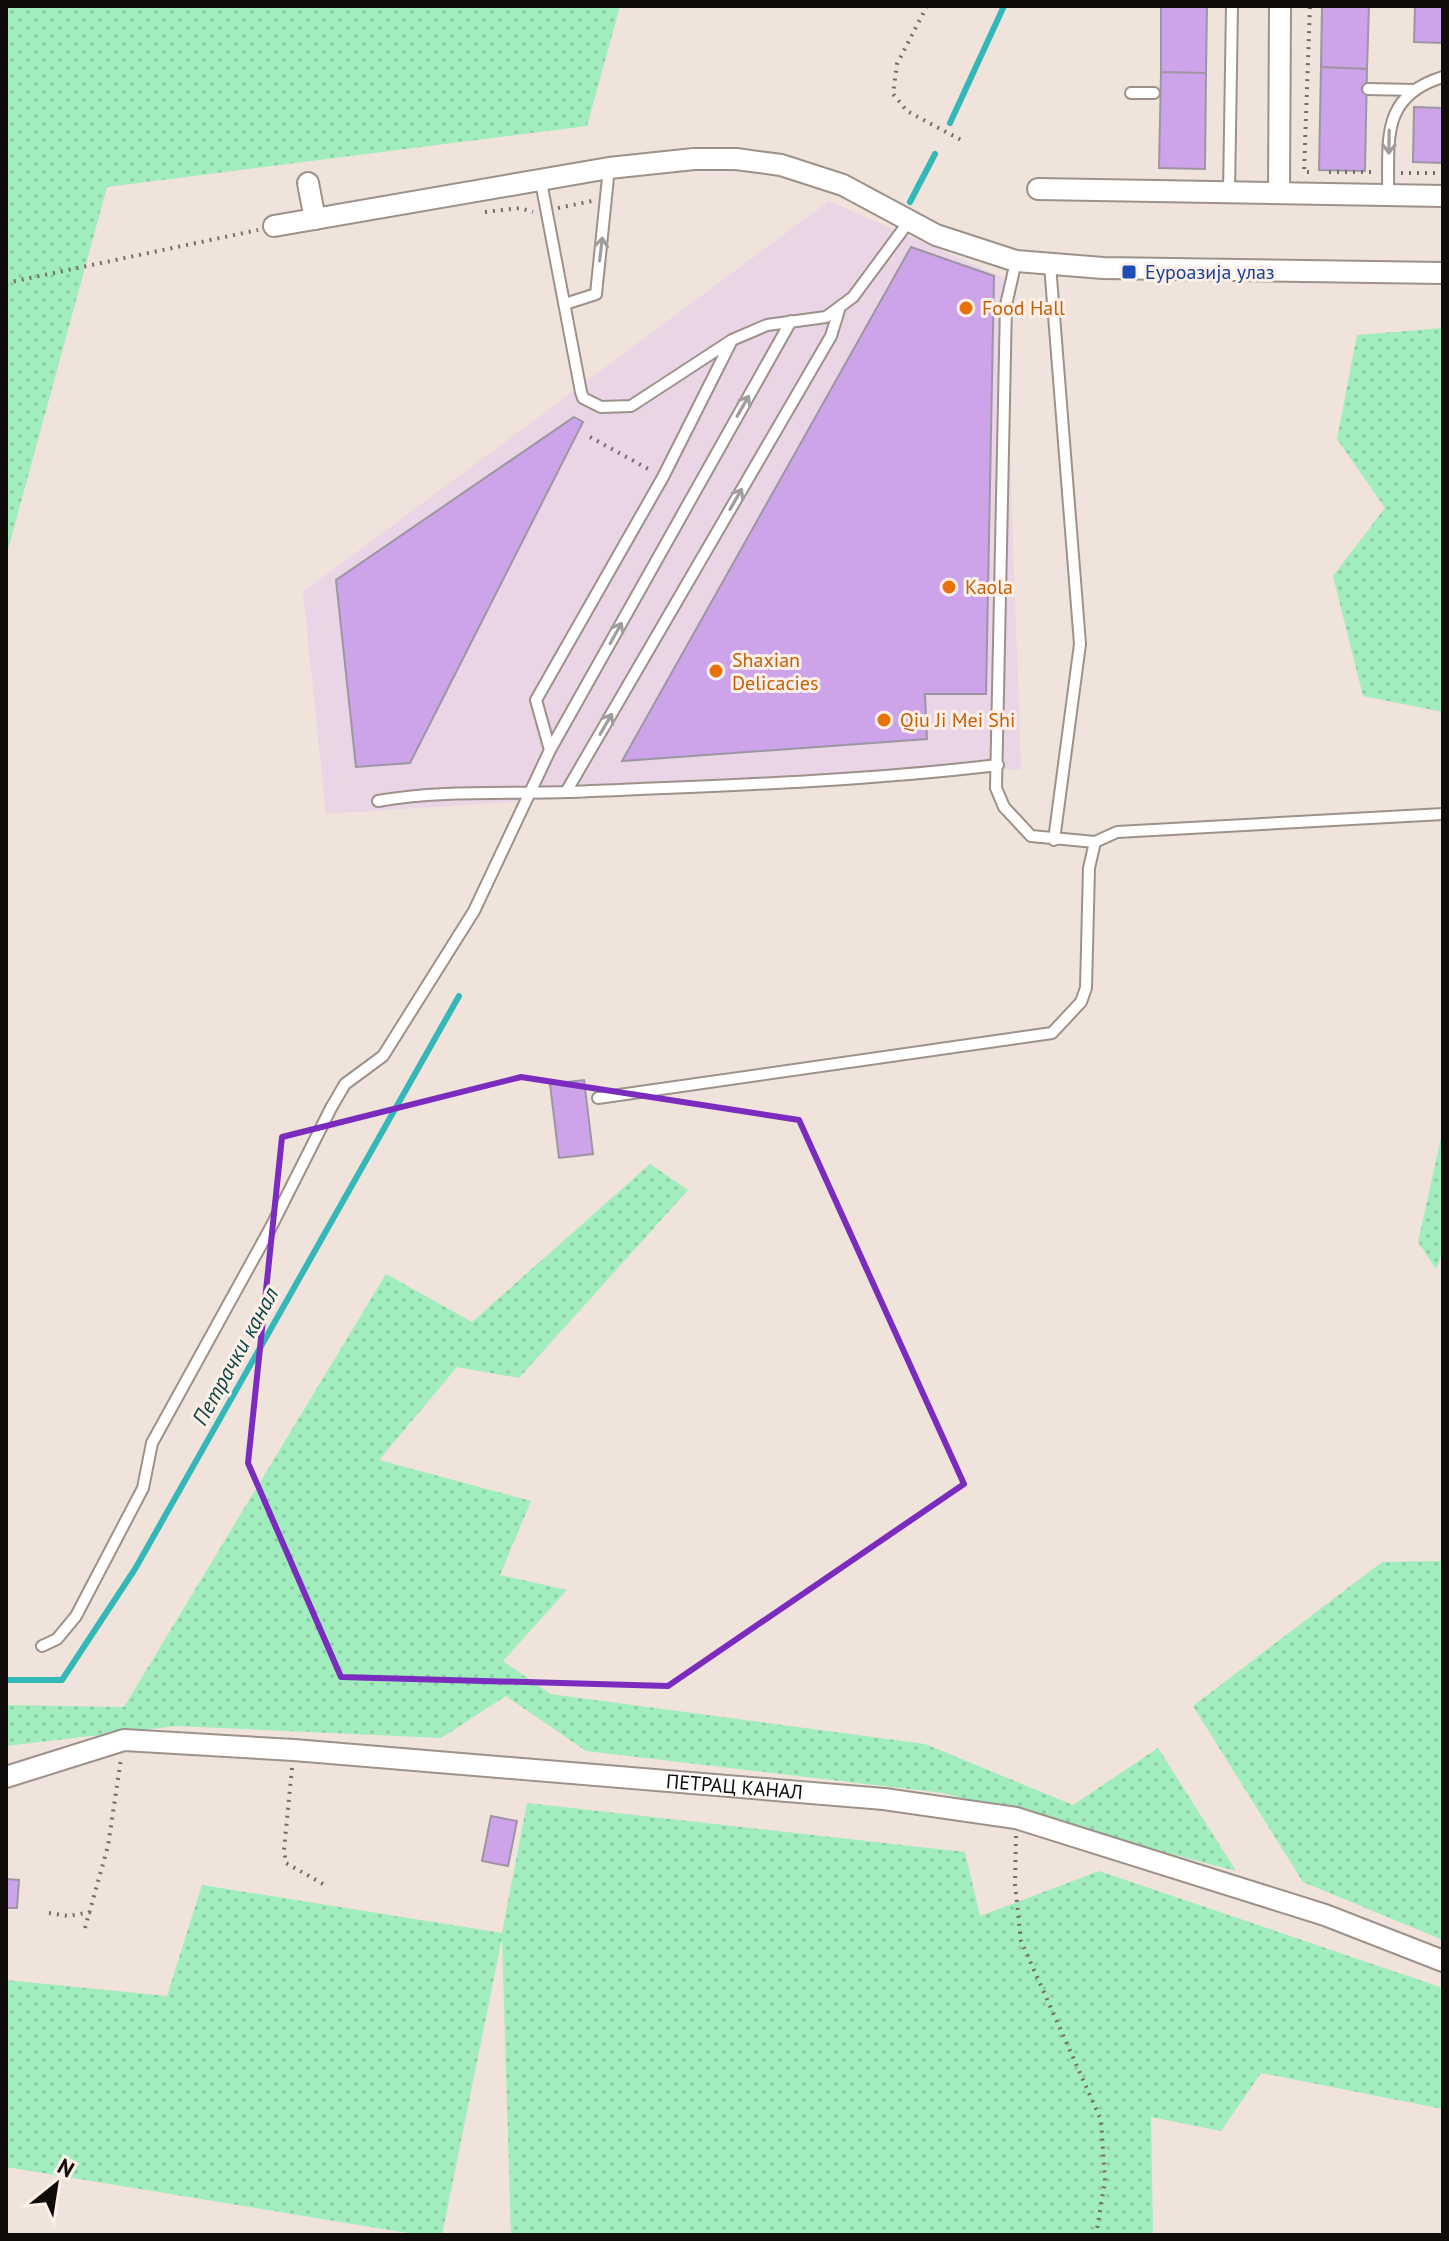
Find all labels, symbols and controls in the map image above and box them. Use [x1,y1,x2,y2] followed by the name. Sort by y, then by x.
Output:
[1381,128,1397,155] one-way arrow
[594,237,609,262] one-way arrow
[1145,259,1275,285] place label: Еуроазија улаз
[1120,263,1138,281] marker: Еуроазија улаз
[982,295,1065,321] place label: Food Hall
[957,299,975,317] marker: Food Hall
[735,395,751,418] one-way arrow
[728,488,744,511] one-way arrow
[965,574,1013,600] place label: Kaola
[940,578,958,596] marker: Kaola
[608,621,624,645] one-way arrow
[732,647,818,696] place label: Shaxian Delicacies
[707,662,725,680] marker: Shaxian Delicacies
[900,707,1015,733] place label: Qiu Ji Mei Shi
[875,711,893,729] marker: Qiu Ji Mei Shi
[598,713,614,736] one-way arrow
[186,1282,285,1430] water label: Петрачки канал
[665,1768,804,1805] street label: ПЕТРАЦ КАНАЛ
[16,2145,96,2225] north arrow
[53,2152,79,2183] text: N

